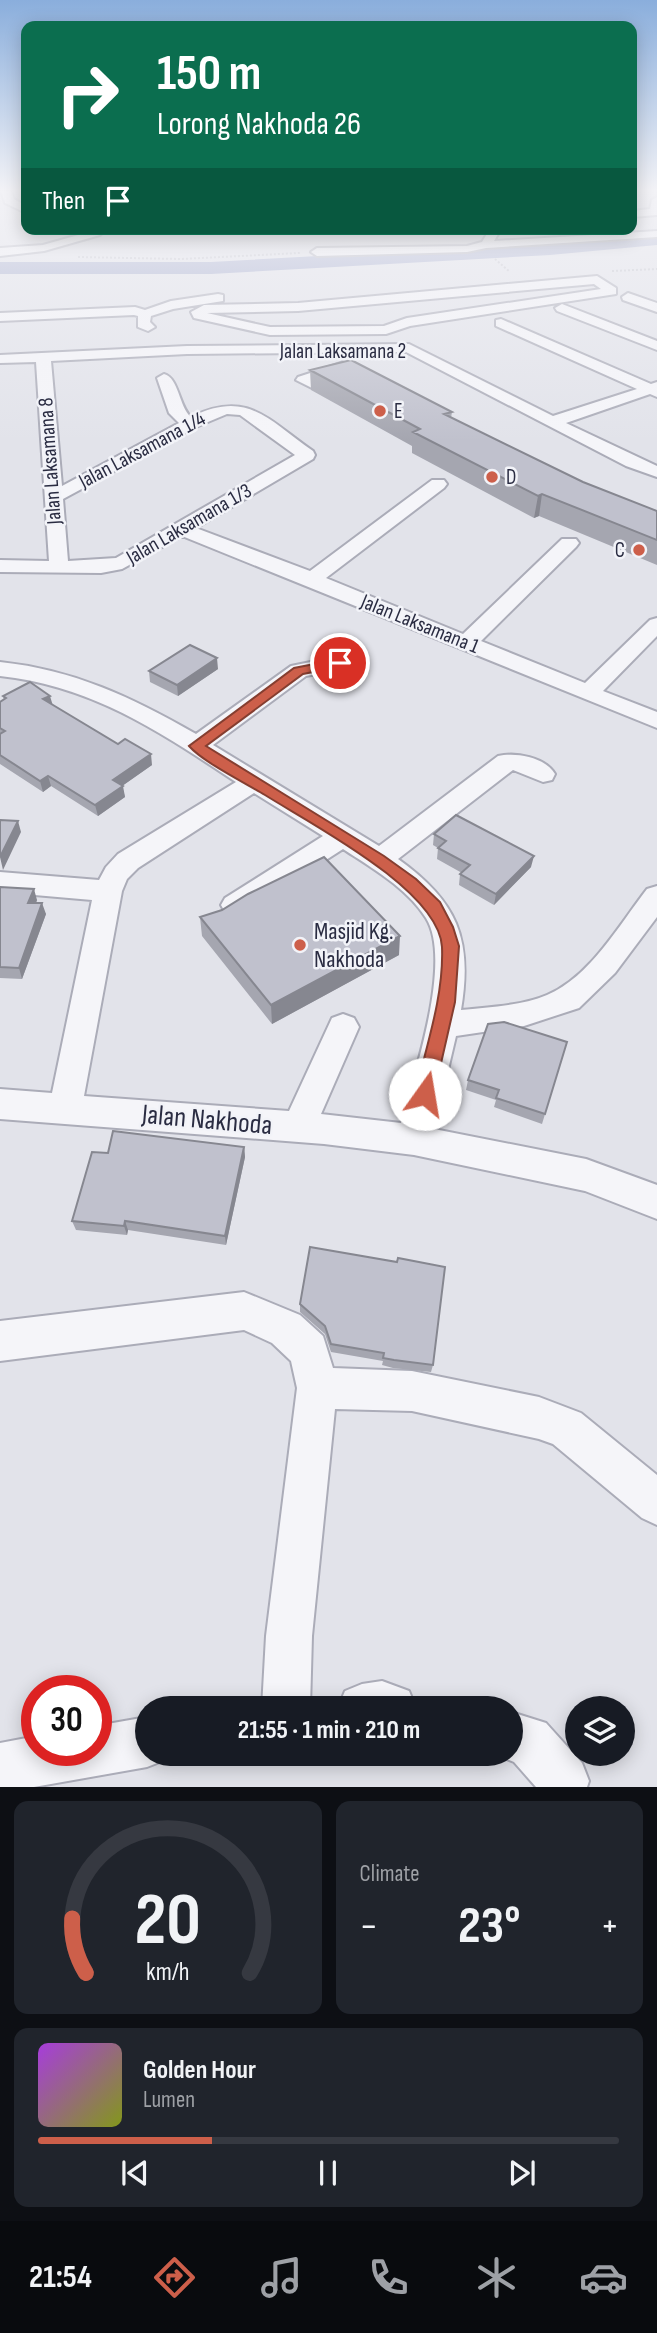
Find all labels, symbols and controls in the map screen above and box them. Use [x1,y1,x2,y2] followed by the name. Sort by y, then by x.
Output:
[157,45,261,104] text: 150 m
[42,49,133,140] icon: right
[157,105,361,144] text: Lorong Nakhoda 26
[99,182,137,220] icon: arrive
[42,186,85,217] text: Then
[279,339,406,364] street label: Jalan Laksamana 2
[33,397,67,526] street label: Jalan Laksamana 8
[394,399,403,424] place label: E
[372,403,388,419] marker: E
[74,406,210,494] street label: Jalan Laksamana 1/4
[506,465,516,490] place label: D
[484,469,500,485] marker: D
[121,478,256,570] street label: Jalan Laksamana 1/3
[615,538,625,563] place label: C
[631,542,647,558] marker: C
[356,589,483,659] street label: Jalan Laksamana 1
[310,633,370,693] pin
[321,644,359,682] icon: arrive
[314,917,394,974] place label: Masjid Kg. Nakhoda
[292,937,308,953] marker: Masjid Kg. Nakhoda
[388,1057,462,1131] position arrow
[139,1098,274,1142] street label: Jalan Nakhoda
[21,1675,112,1766] speed limit sign: 30
[565,1696,635,1766] map controls
[565,1696,635,1766] button: layers
[238,1715,420,1746] text: 21:55 · 1 min · 210 m
[360,1860,419,1888] text: Climate
[134,1878,201,1966] text: 20
[458,1895,520,1958] text: 23°
[360,1904,378,1949] text: −
[600,1904,619,1949] text: +
[146,1957,189,1988] text: km/h
[143,2055,256,2086] text: Golden Hour
[143,2086,195,2114] text: Lumen
[116,2154,154,2192] icon: previous
[309,2154,347,2192] icon: pause
[503,2154,541,2192] icon: next
[150,2253,199,2302] icon: directions
[257,2253,306,2302] icon: music
[364,2253,413,2302] icon: phone
[472,2253,521,2302] icon: climate
[579,2253,628,2302] icon: car
[29,2258,92,2297] text: 21:54

